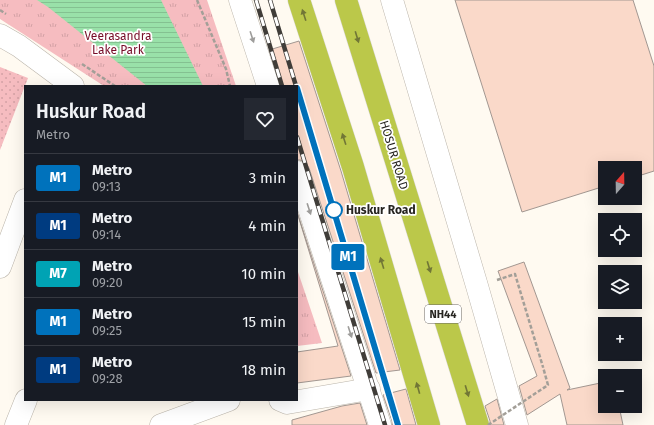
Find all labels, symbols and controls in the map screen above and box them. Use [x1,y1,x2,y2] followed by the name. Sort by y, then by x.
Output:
[301,8,307,20] one-way arrow
[84,29,152,57] park label: Veerasandra Lake Park
[249,31,255,43] one-way arrow
[354,32,360,44] one-way arrow
[244,98,286,140] button: heart
[36,100,146,123] text: Huskur Road
[377,119,411,191] street label: HOSUR ROAD
[36,127,70,142] text: Metro
[341,132,347,144] one-way arrow
[92,161,132,179] text: Metro
[598,161,642,205] north arrow
[598,161,642,413] map controls
[49,169,67,186] text: M1
[249,169,286,187] text: 3 min
[92,179,121,194] text: 09:13
[325,201,343,219] marker: Huskur Road
[307,203,313,215] one-way arrow
[346,203,416,217] place label: Huskur Road
[92,209,132,227] text: Metro
[598,213,642,257] button: locate
[49,217,67,234] text: M1
[248,217,286,235] text: 4 min
[92,227,121,242] text: 09:14
[330,244,366,270] line badge: M1
[339,248,357,265] text: M1
[92,257,132,275] text: Metro
[379,257,385,269] one-way arrow
[426,262,432,274] one-way arrow
[49,265,67,282] text: M7
[241,265,286,283] text: 10 min
[598,265,642,309] button: layers
[92,275,123,290] text: 09:20
[92,305,132,323] text: Metro
[425,305,461,323] road number: NH44
[49,313,67,330] text: M1
[242,313,286,331] text: 15 min
[598,317,642,361] button: +
[92,323,122,338] text: 09:25
[348,327,354,339] one-way arrow
[92,353,132,371] text: Metro
[49,361,67,378] text: M1
[241,361,286,379] text: 18 min
[598,369,642,413] button: −
[92,371,123,386] text: 09:28
[415,381,421,393] one-way arrow
[464,386,470,398] one-way arrow

